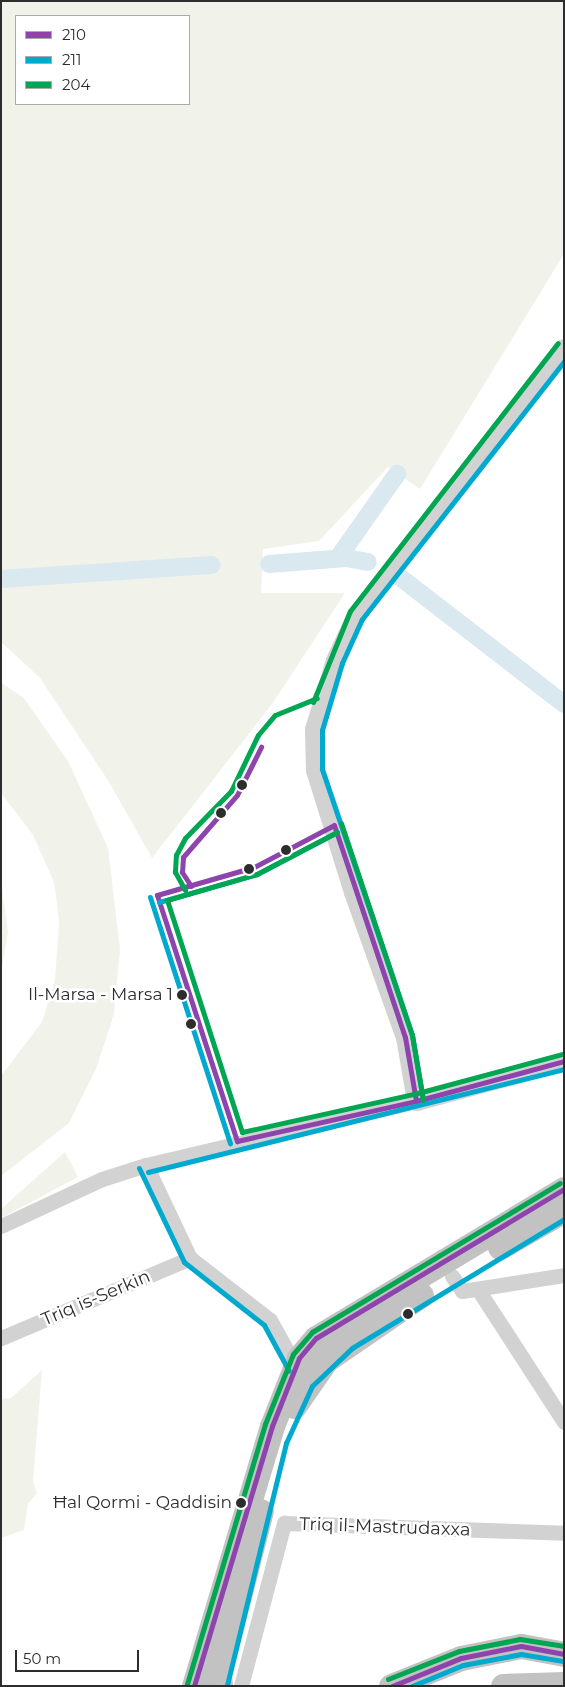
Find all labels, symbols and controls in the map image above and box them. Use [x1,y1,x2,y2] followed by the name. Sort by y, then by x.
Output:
[15,15,190,105] legend
[62,25,86,44] text: 210
[62,50,81,69] text: 211
[62,75,90,94] text: 204
[237,780,247,790] unlabelled marker
[216,808,226,818] unlabelled marker
[281,845,291,855] unlabelled marker
[244,864,254,874] unlabelled marker
[28,985,173,1005] place label: Il-Marsa - Marsa 1
[177,990,187,1000] marker: Il-Marsa - Marsa 1
[186,1019,196,1029] unlabelled marker
[38,1265,154,1331] street label: Triq is-Serkin
[403,1309,413,1319] unlabelled marker
[53,1493,232,1513] place label: Ħal Qormi - Qaddisin
[236,1498,246,1508] marker: Ħal Qormi - Qaddisin
[299,1513,471,1541] street label: Triq il-Mastrudaxxa
[18,1640,141,1672] scale bar
[23,1649,61,1668] text: 50 m

